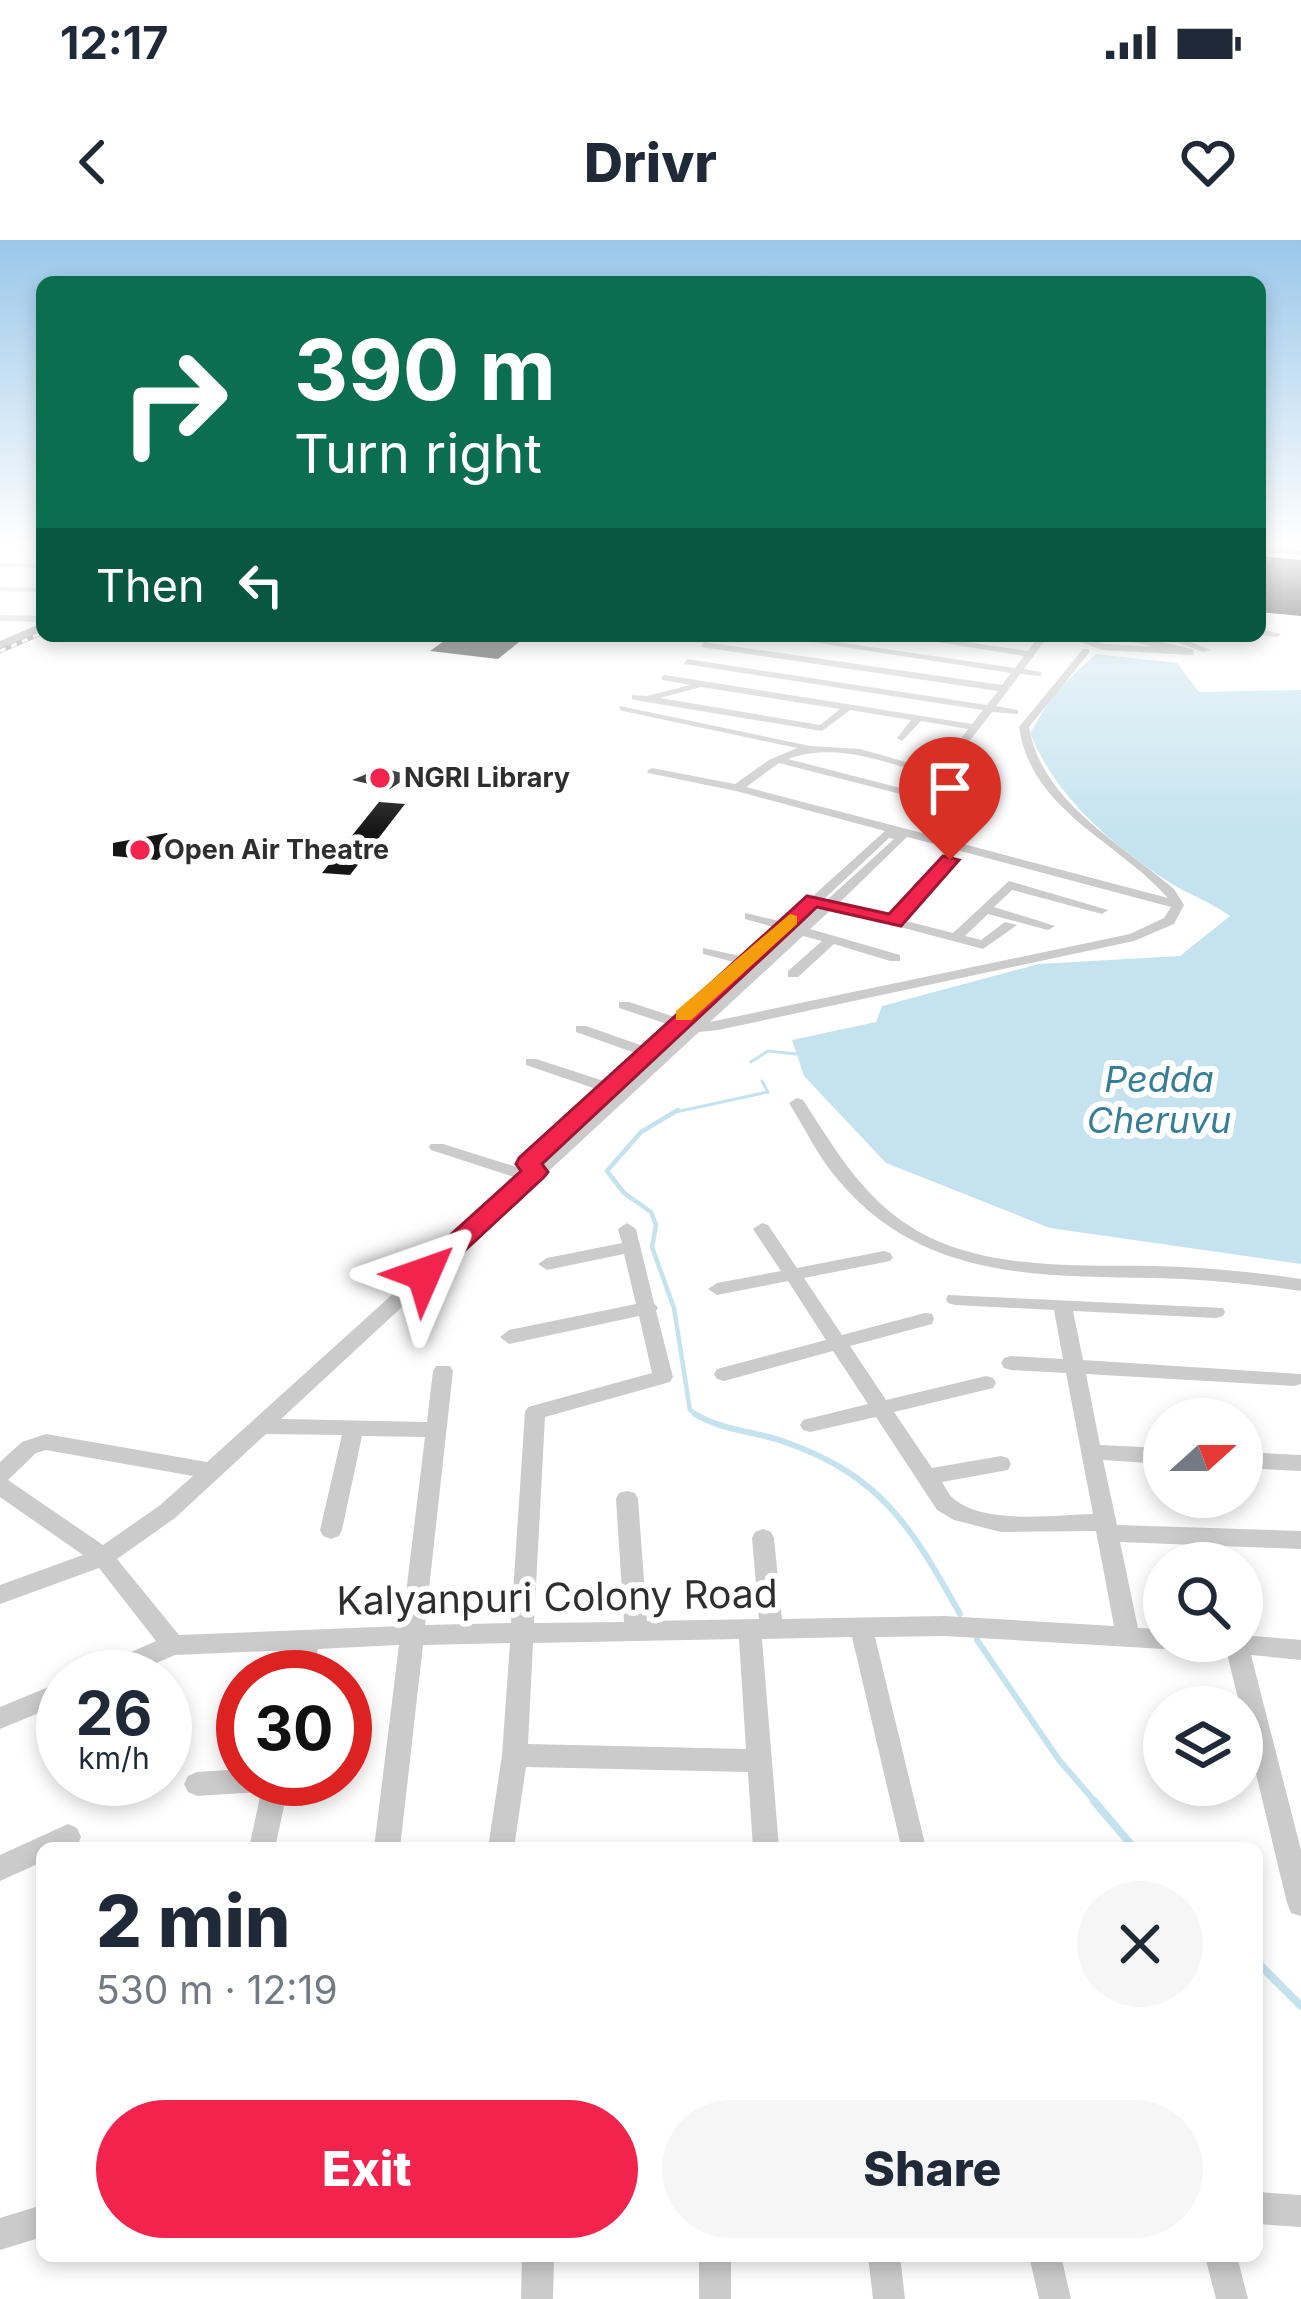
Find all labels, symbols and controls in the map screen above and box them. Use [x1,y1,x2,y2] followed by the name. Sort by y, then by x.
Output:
[60,15,168,70] text: 12:17
[60,129,126,195] icon: back
[1175,129,1241,195] icon: heart
[584,130,717,195] text: Drivr
[294,319,556,420] text: 390 m
[96,324,252,480] icon: right
[294,421,542,486] text: Turn right
[228,552,294,618] icon: left
[96,558,204,613] text: Then
[899,737,1001,860] pin
[917,755,983,821] icon: arrive
[404,761,570,794] place label: NGRI Library
[367,765,393,791] marker: NGRI Library
[164,833,389,866] place label: Open Air Theatre
[127,837,153,863] marker: Open Air Theatre
[1087,1057,1231,1142] water label: Pedda Cheruvu
[361,1211,487,1337] position arrow
[1143,1398,1263,1518] north arrow
[1143,1398,1263,1806] map controls
[1143,1542,1263,1662] button: search
[336,1569,778,1624] street label: Kalyanpuri Colony Road
[216,1650,372,1806] speed limit sign: 30
[76,1677,152,1749] text: 26
[1143,1686,1263,1806] button: layers
[78,1740,150,1776] text: km/h
[96,1877,291,1964] text: 2 min
[1077,1881,1203,2007] button: close
[96,1966,338,2013] text: 530 m · 12:19
[96,2100,638,2238] button: Exit
[662,2100,1203,2238] button: Share

